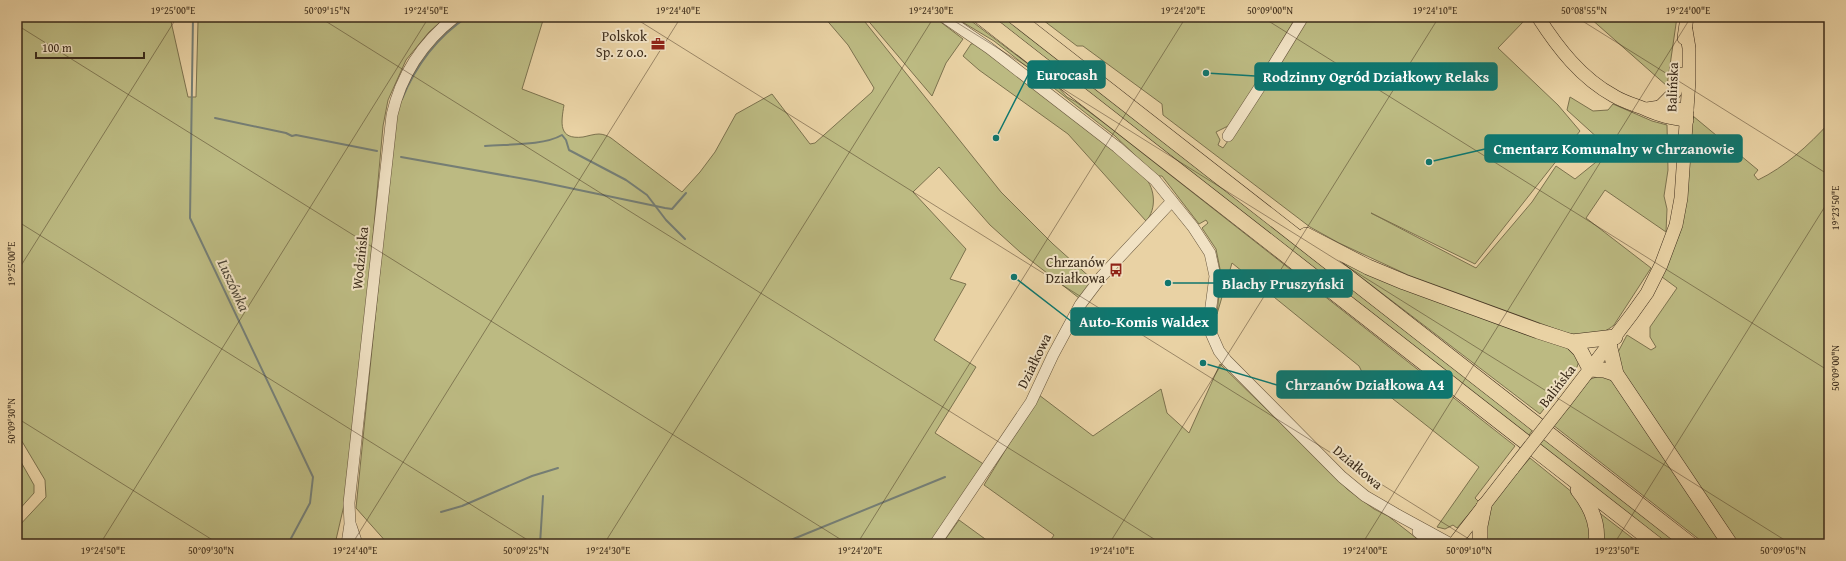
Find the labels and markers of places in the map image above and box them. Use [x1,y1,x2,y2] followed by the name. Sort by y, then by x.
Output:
[596,26,648,62] place label: Polskok Sp. z o.o.
[650,36,666,52] office icon: Polskok Sp. z o.o.
[1028,61,1105,88] callout: Eurocash
[1255,63,1497,90] callout: Rodzinny Ogród Działkowy Relaks
[1485,135,1742,162] callout: Cmentarz Komunalny w Chrzanowie
[1046,252,1105,288] place label: Chrzanów Działkowa
[1108,262,1124,278] bus stop icon: Chrzanów Działkowa
[1214,270,1352,297] callout: Blachy Pruszyński
[1071,308,1217,335] callout: Auto-Komis Waldex
[1277,371,1452,398] callout: Chrzanów Działkowa A4

